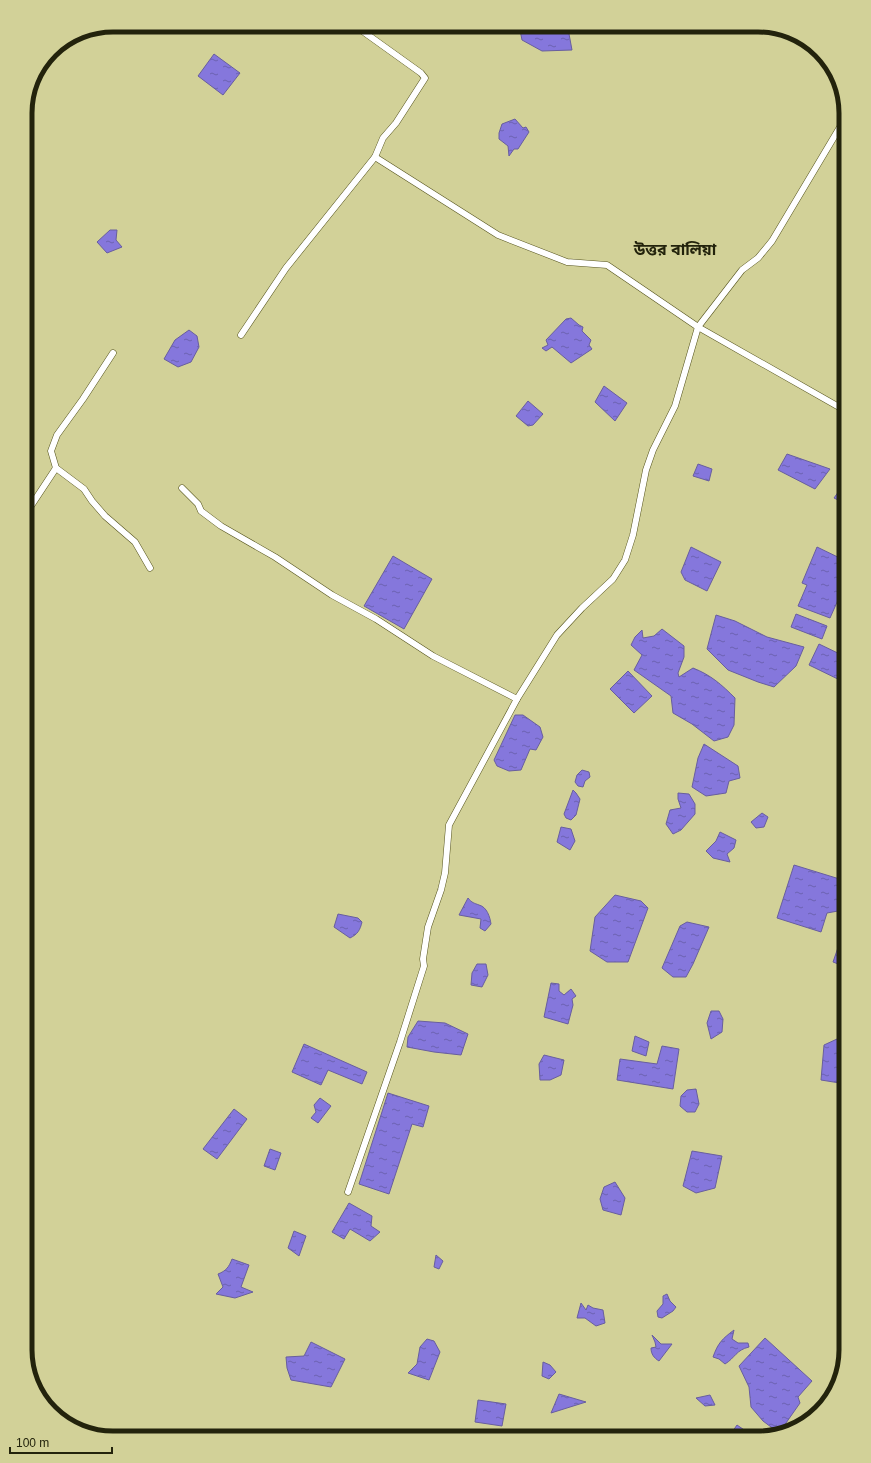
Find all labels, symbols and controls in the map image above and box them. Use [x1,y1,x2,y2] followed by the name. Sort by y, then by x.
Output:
[633,241,717,258] district label: উত্তর বালিয়া
[10,1429,112,1455] scale bar
[16,1436,49,1450] text: 100 m

